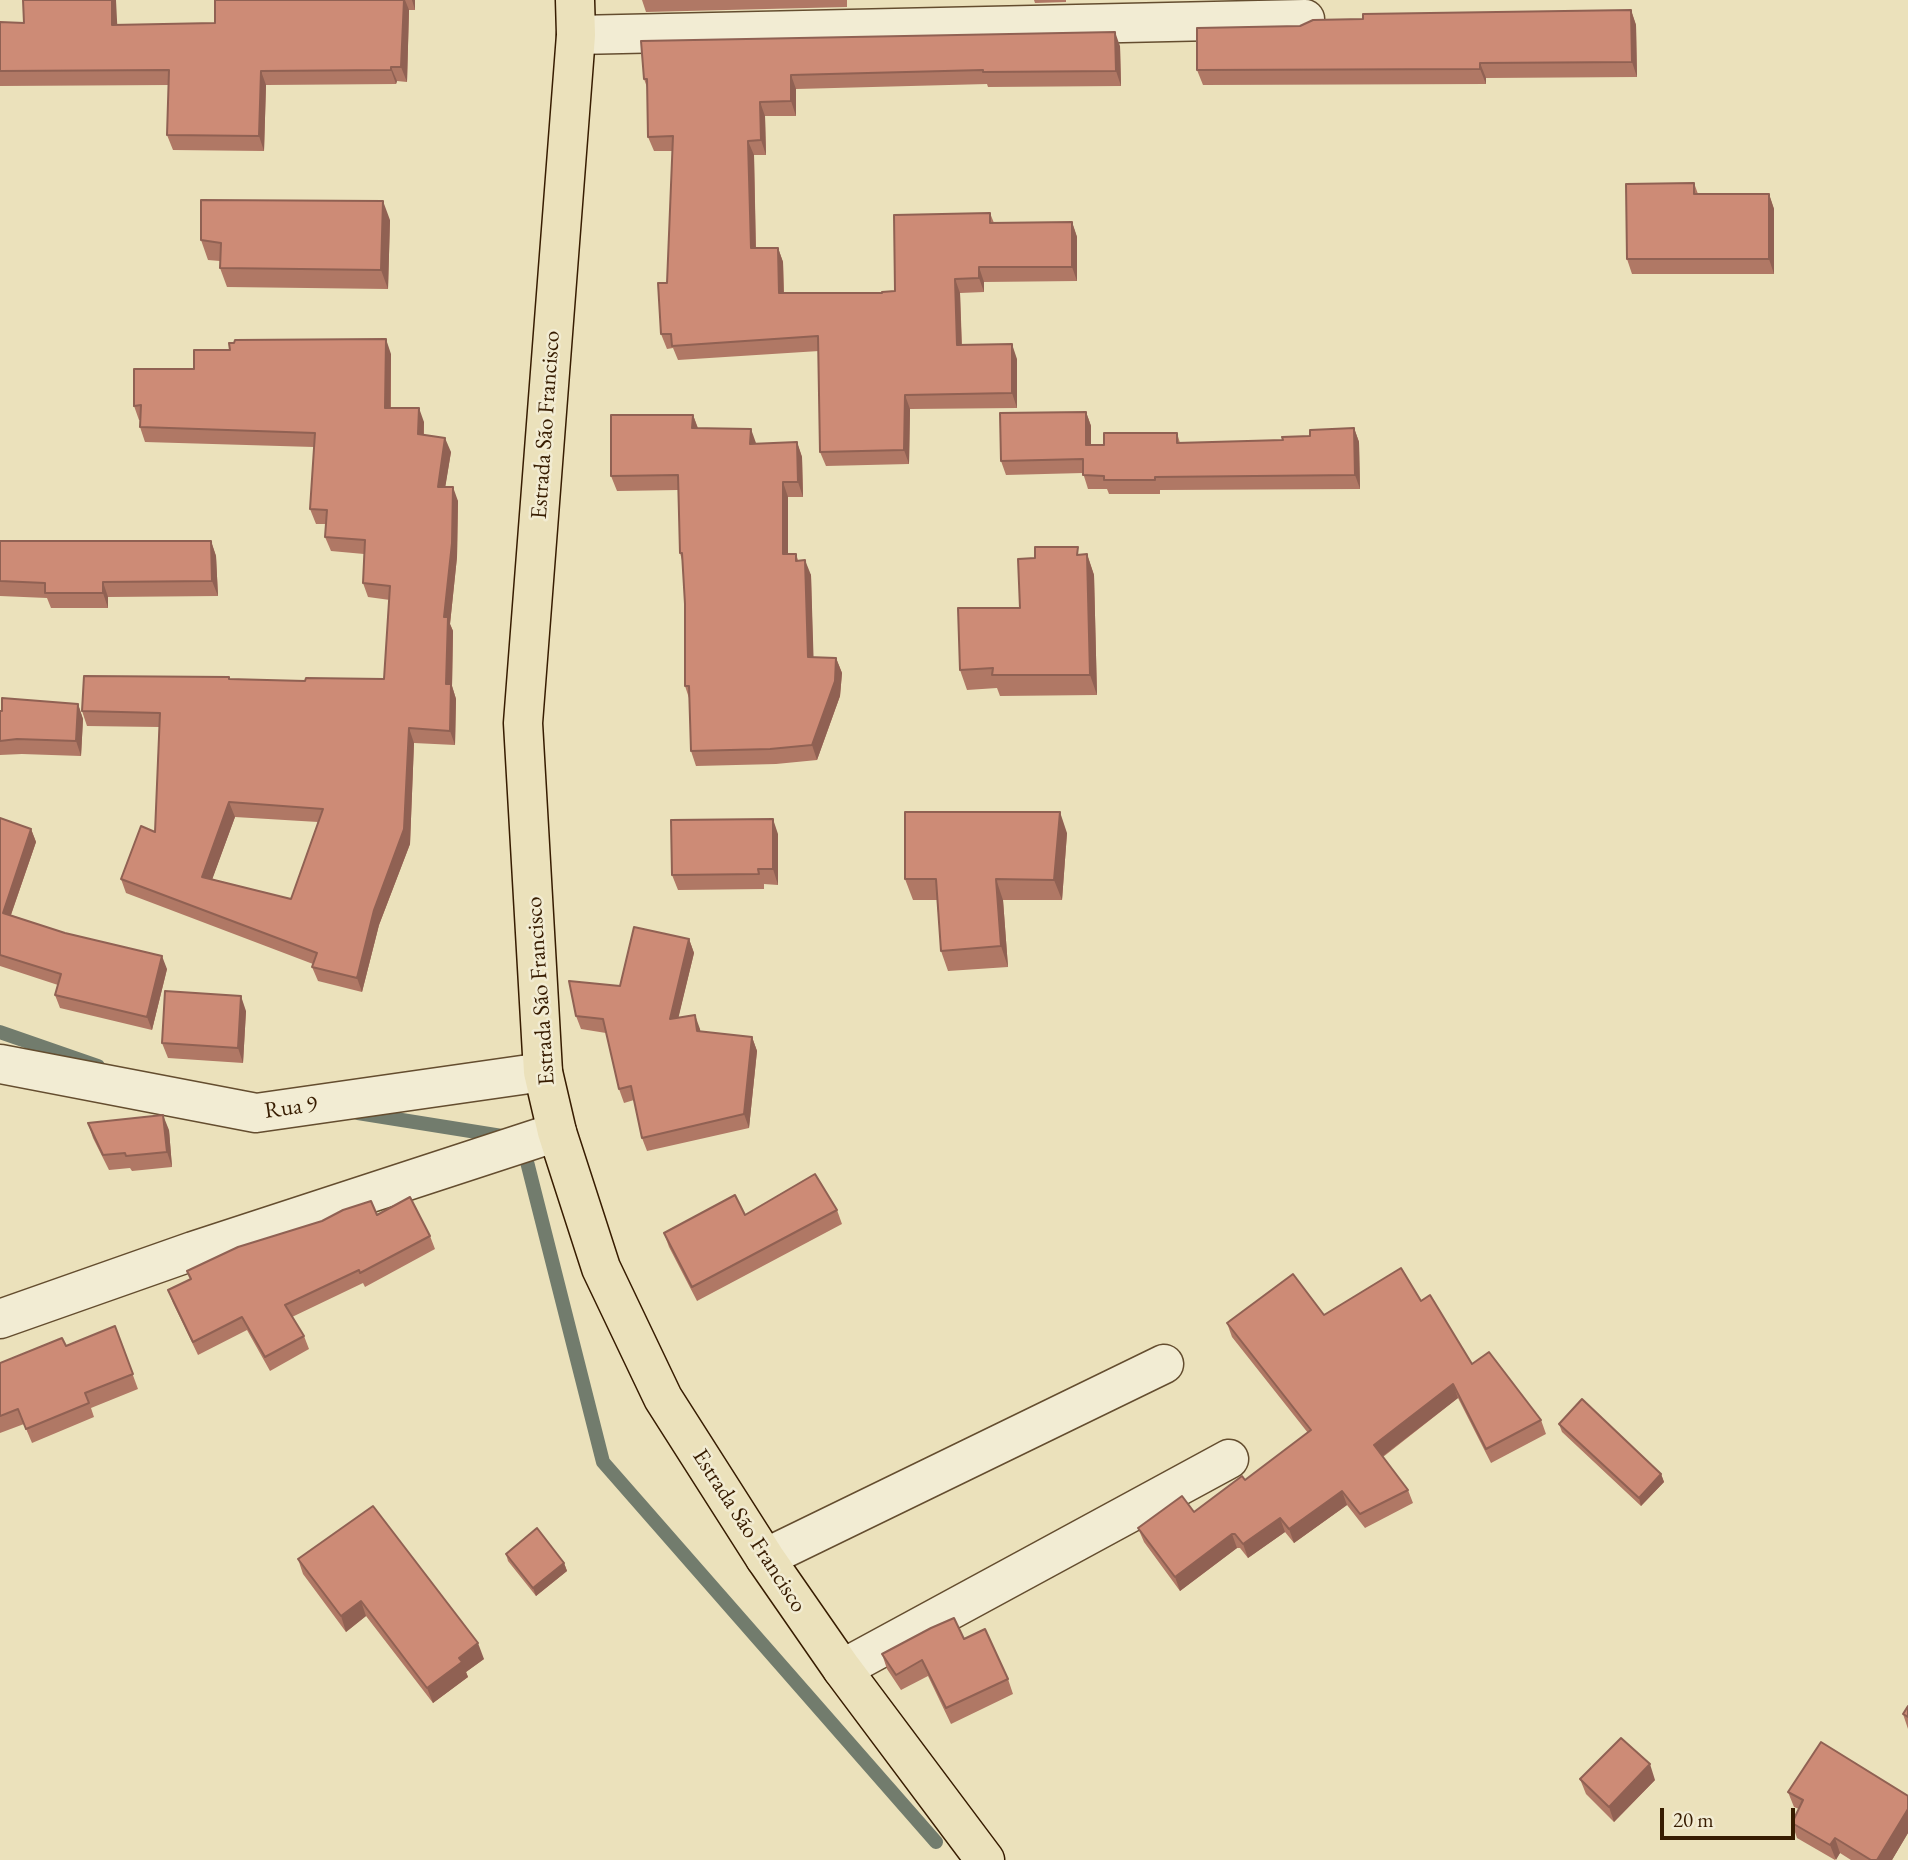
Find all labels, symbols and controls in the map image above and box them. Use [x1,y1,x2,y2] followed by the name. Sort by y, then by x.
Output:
[526,330,566,520] street label: Estrada São Francisco
[521,896,561,1086] street label: Estrada São Francisco
[263,1091,319,1125] street label: Rua 9
[686,1444,812,1618] street label: Estrada São Francisco
[1663,1794,1798,1838] scale bar
[1673,1806,1714,1833] text: 20 m

